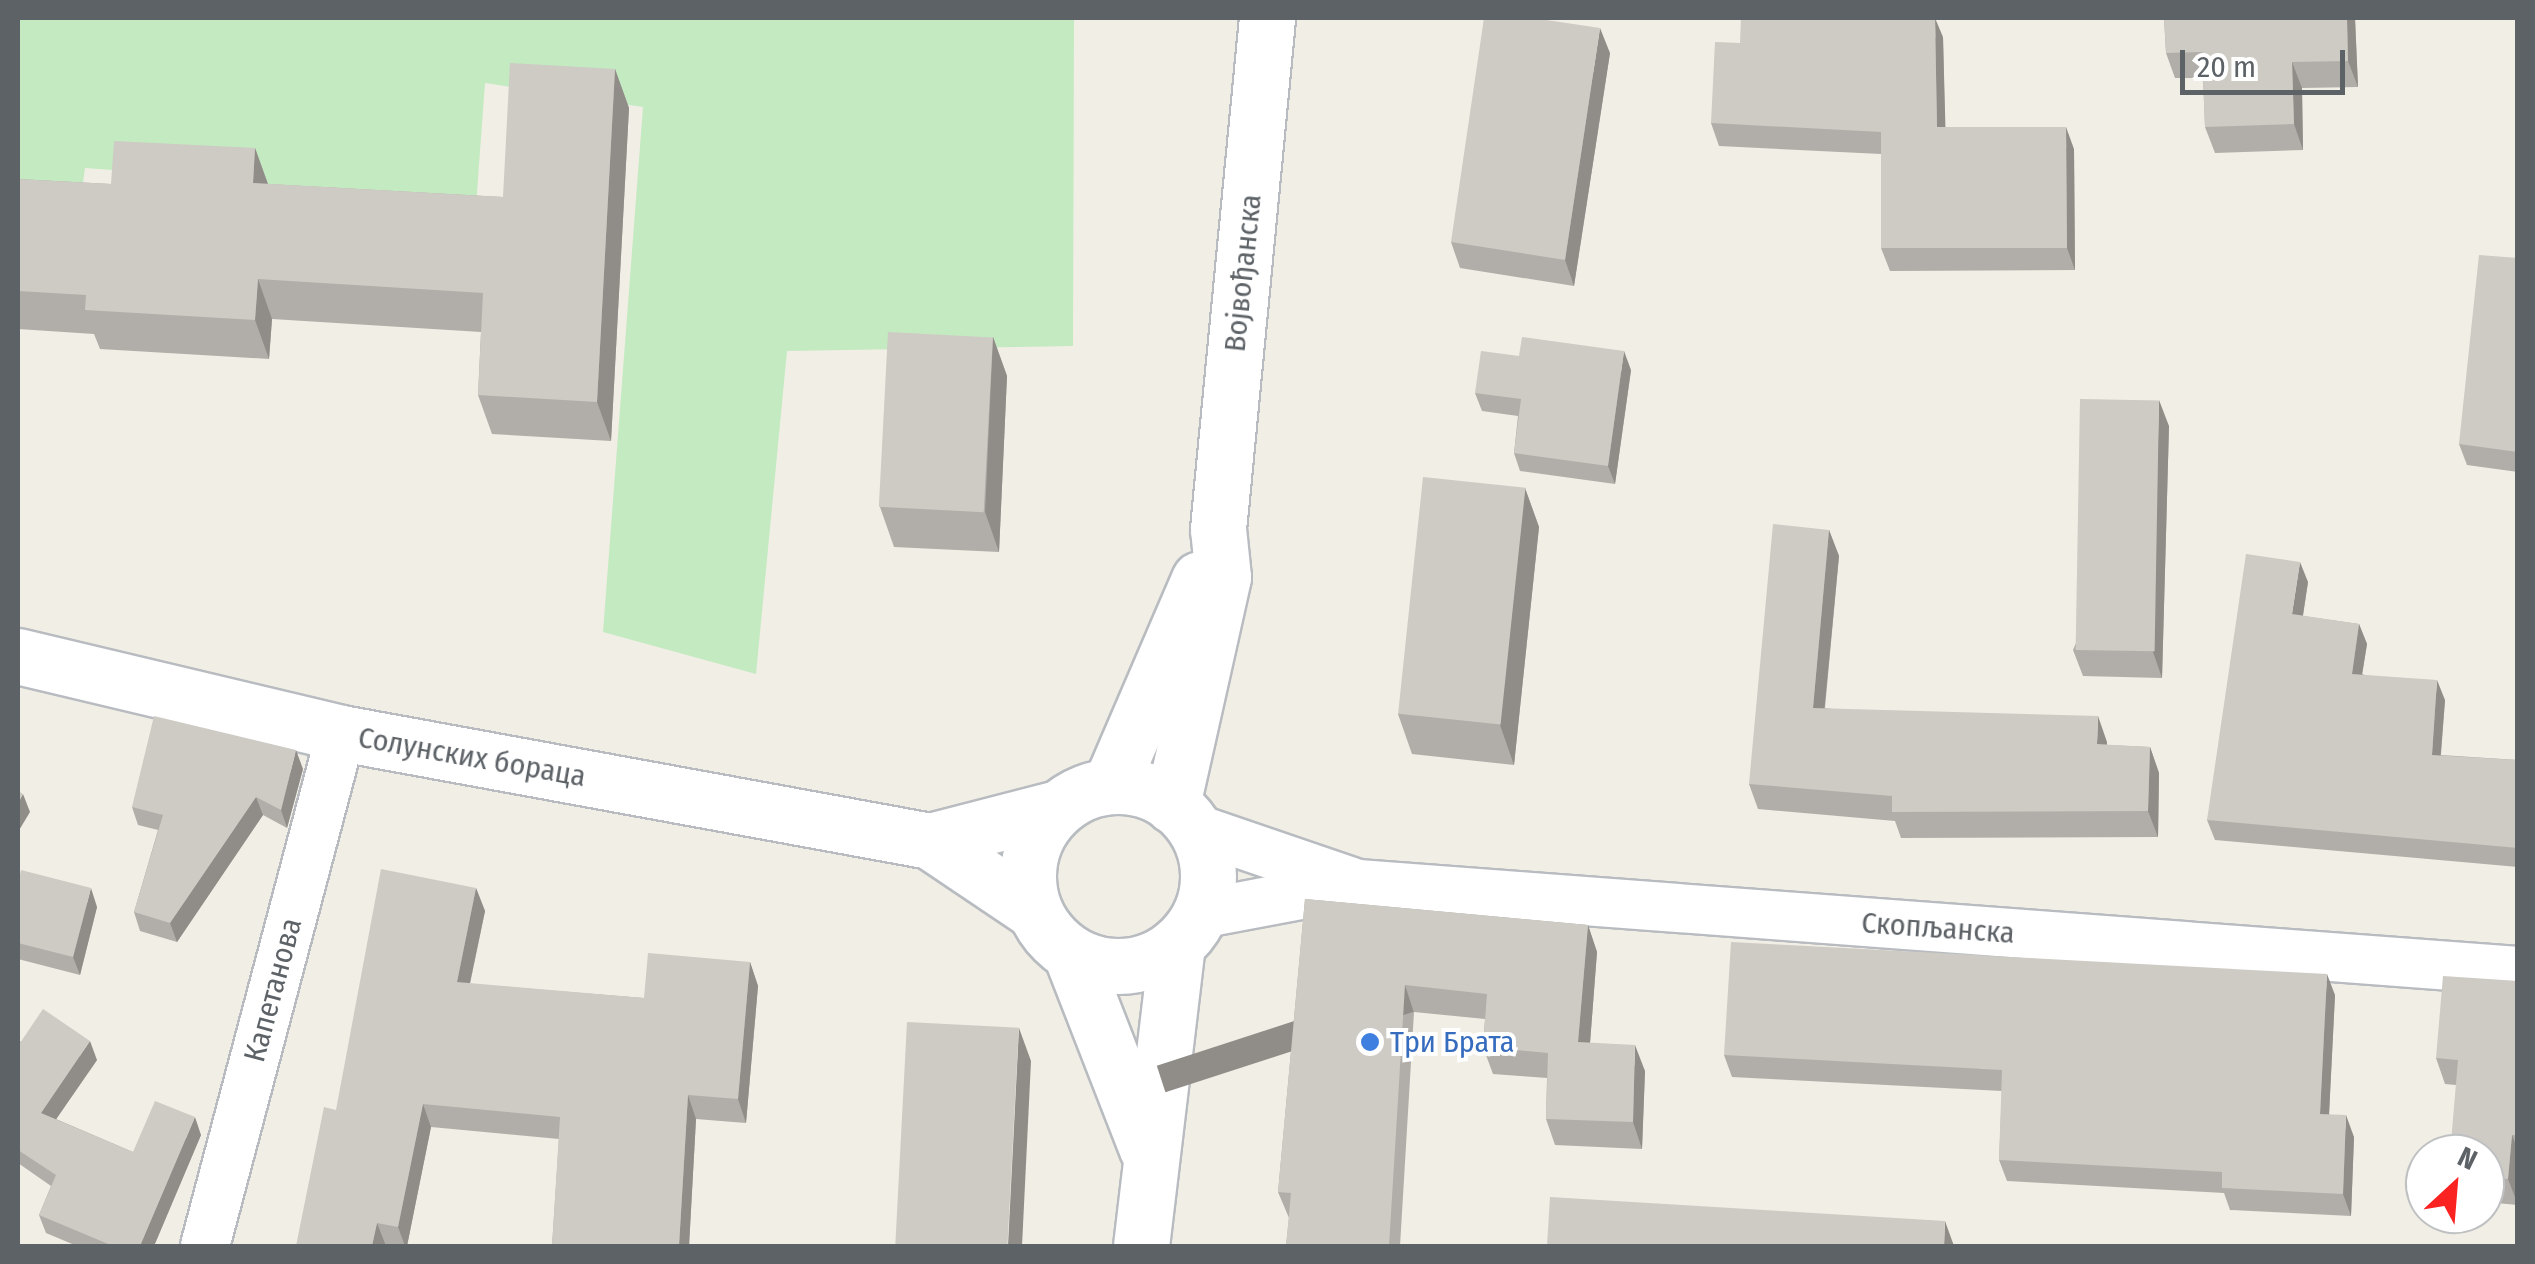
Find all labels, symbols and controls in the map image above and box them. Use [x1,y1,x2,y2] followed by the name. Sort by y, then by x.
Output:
[2185,30,2350,92] scale bar
[2197,49,2256,85] text: 20 m
[1217,192,1269,354] street label: Војвођанска
[355,719,589,795] street label: Солунских бораца
[1860,905,2016,951] street label: Скопљанска
[237,914,309,1066] street label: Капетанова
[1390,1024,1514,1060] place label: Три Брата
[1359,1031,1381,1053] marker: Три Брата
[2405,1134,2505,1234] north arrow
[2453,1140,2482,1177] text: N

